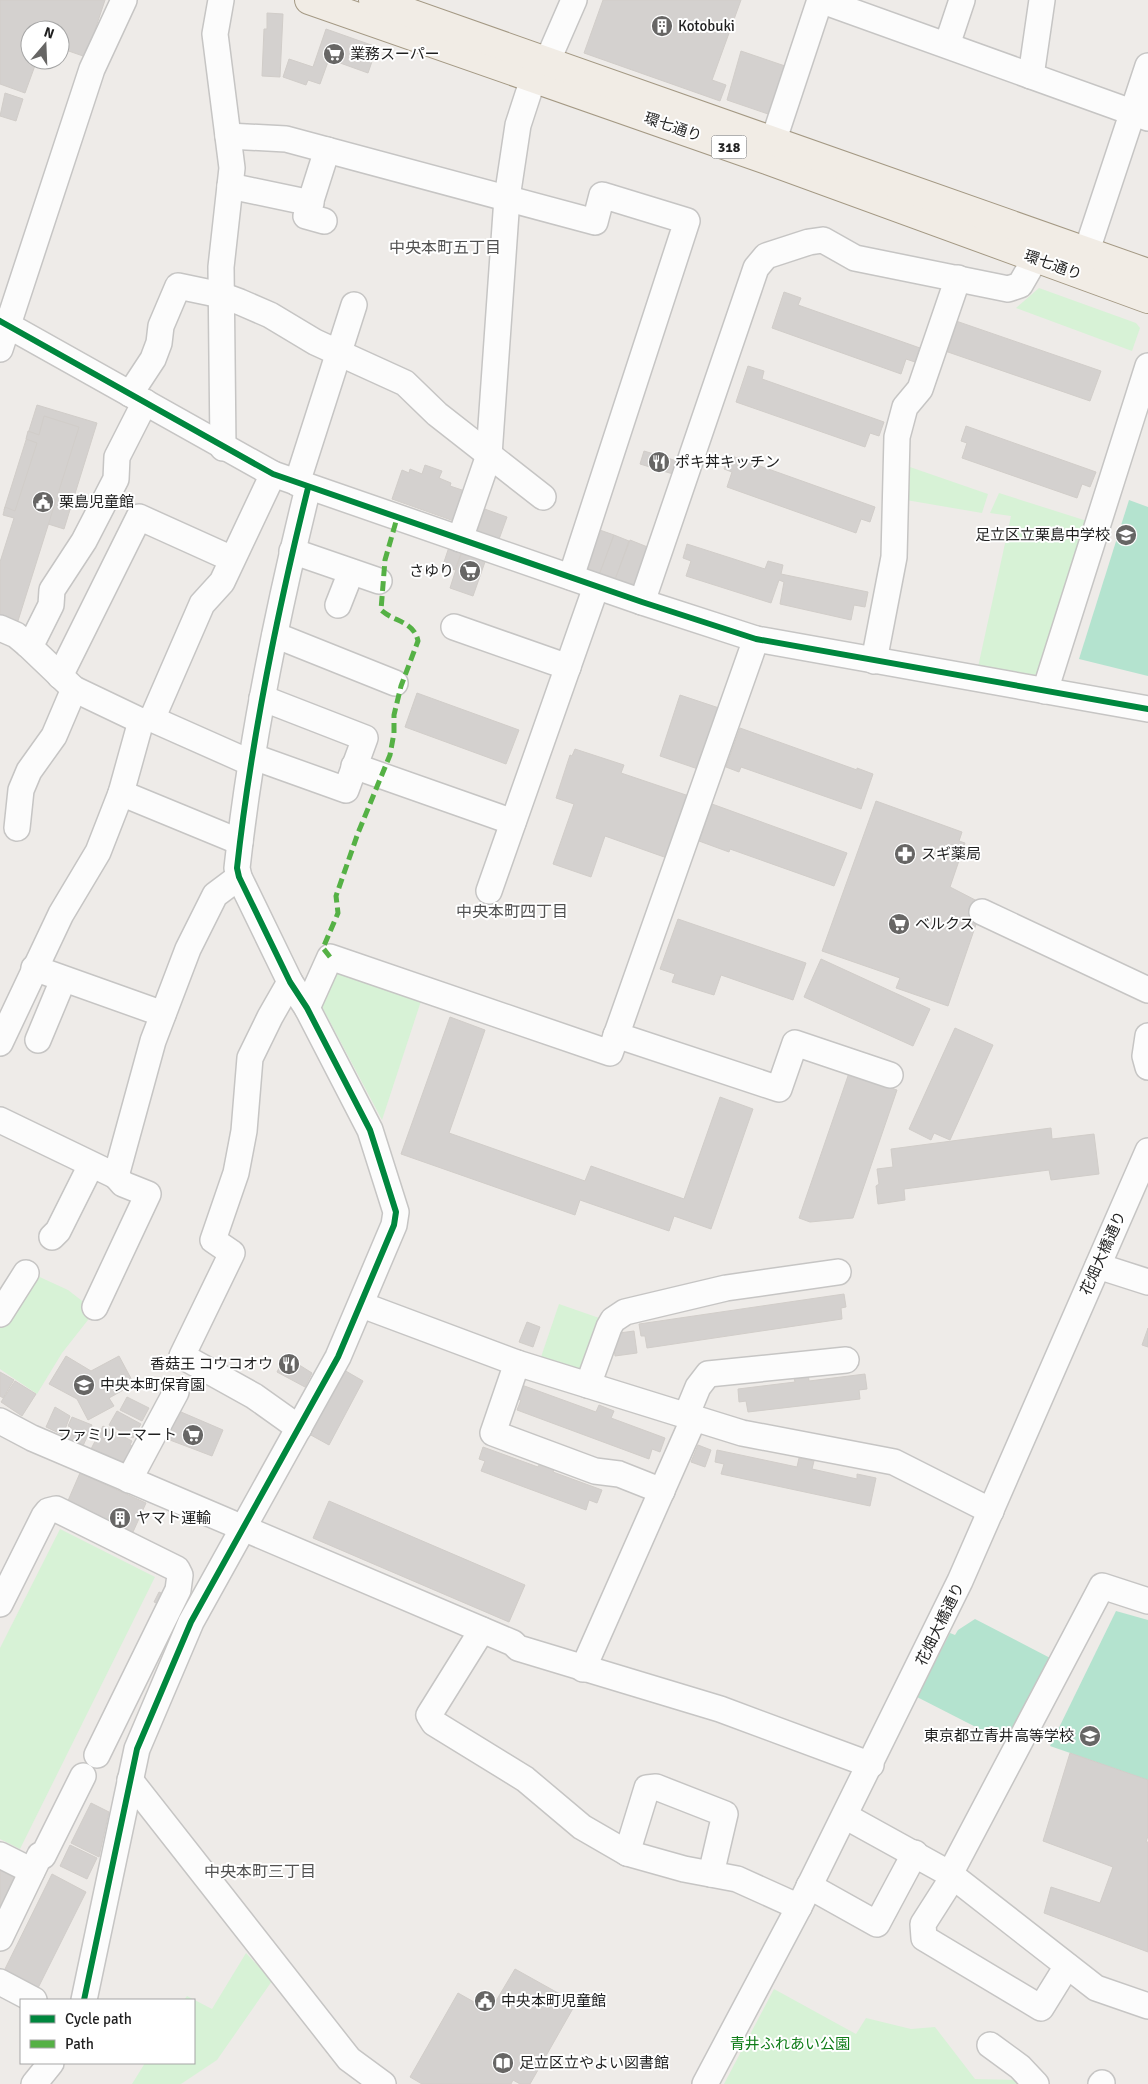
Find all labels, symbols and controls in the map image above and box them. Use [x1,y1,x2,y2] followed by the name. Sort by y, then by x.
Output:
[650,14,674,38] building icon: Kotobuki
[678,17,735,35] place label: Kotobuki
[20,20,70,70] north arrow
[42,24,56,43] text: N
[322,42,346,66] supermarket icon: 業務スーパー
[350,45,440,63] place label: 業務スーパー
[642,109,704,145] street label: 環七通り
[712,136,746,158] road number: 318
[389,238,501,258] district label: 中央本町五丁目
[1022,246,1084,284] street label: 環七通り
[647,450,671,474] restaurant icon: ポキ丼キッチン
[675,453,780,471] place label: ポキ丼キッチン
[31,490,55,514] public building icon: 栗島児童館
[59,493,134,511] place label: 栗島児童館
[1114,523,1138,547] school or university icon: 足立区立栗島中学校
[975,526,1110,544] place label: 足立区立栗島中学校
[458,559,482,583] supermarket icon: さゆり
[409,562,454,580] place label: さゆり
[893,842,917,866] pharmacy icon: スギ薬局
[921,845,981,863] place label: スギ薬局
[456,902,568,922] district label: 中央本町四丁目
[887,912,911,936] supermarket icon: ベルクス
[915,915,975,933] place label: ベルクス
[1076,1208,1130,1298] street label: 花畑大橋通り
[277,1352,301,1376] restaurant icon: 香菇王 コウコオウ
[150,1355,273,1373] place label: 香菇王 コウコオウ
[72,1373,96,1397] school or university icon: 中央本町保育園
[100,1376,205,1394] place label: 中央本町保育園
[181,1423,205,1447] supermarket icon: ファミリーマート
[57,1426,177,1444] place label: ファミリーマート
[108,1506,132,1530] building icon: ヤマト運輸
[136,1509,211,1527] place label: ヤマト運輸
[912,1580,968,1668] street label: 花畑大橋通り
[1078,1724,1102,1748] school or university icon: 東京都立青井高等学校
[924,1727,1074,1745] place label: 東京都立青井高等学校
[204,1862,316,1882] district label: 中央本町三丁目
[473,1989,497,2013] public building icon: 中央本町児童館
[501,1992,606,2010] place label: 中央本町児童館
[20,1999,195,2064] legend
[65,2010,132,2028] text: Cycle path
[65,2035,94,2053] text: Path
[730,2035,850,2053] park label: 青井ふれあい公園
[491,2051,515,2075] library icon: 足立区立やよい図書館
[519,2054,669,2072] place label: 足立区立やよい図書館

